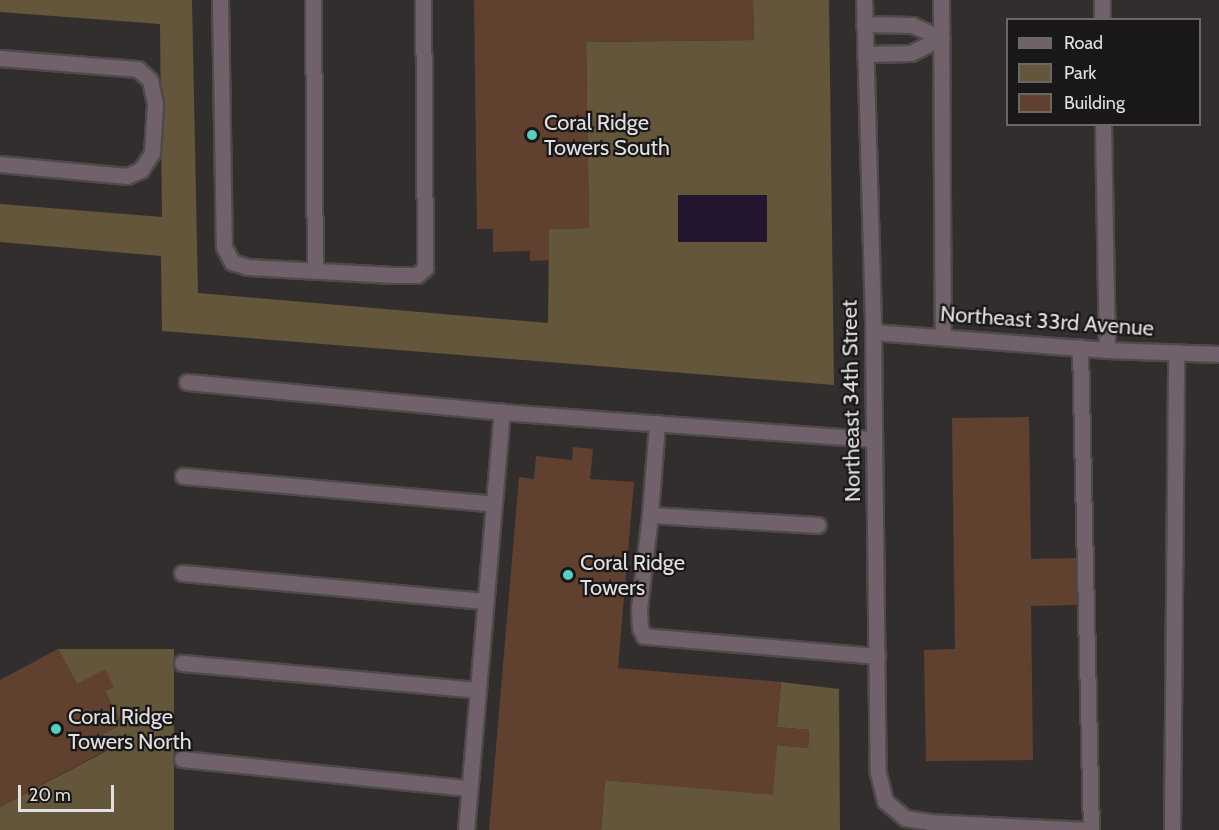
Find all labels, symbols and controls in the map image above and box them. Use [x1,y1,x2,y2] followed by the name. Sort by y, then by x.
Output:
[1006,18,1201,126] legend
[1064,32,1103,54] text: Road
[1064,62,1096,84] text: Park
[1064,92,1125,114] text: Building
[544,109,670,160] place label: Coral Ridge Towers South
[525,128,539,142] marker: Coral Ridge Towers South
[836,300,866,502] street label: Northeast 34th Street
[939,300,1155,342] street label: Northeast 33rd Avenue
[580,549,685,600] place label: Coral Ridge Towers
[561,568,575,582] marker: Coral Ridge Towers
[68,703,192,754] place label: Coral Ridge Towers North
[49,722,63,736] marker: Coral Ridge Towers North
[21,773,117,811] scale bar
[29,784,71,806] text: 20 m

